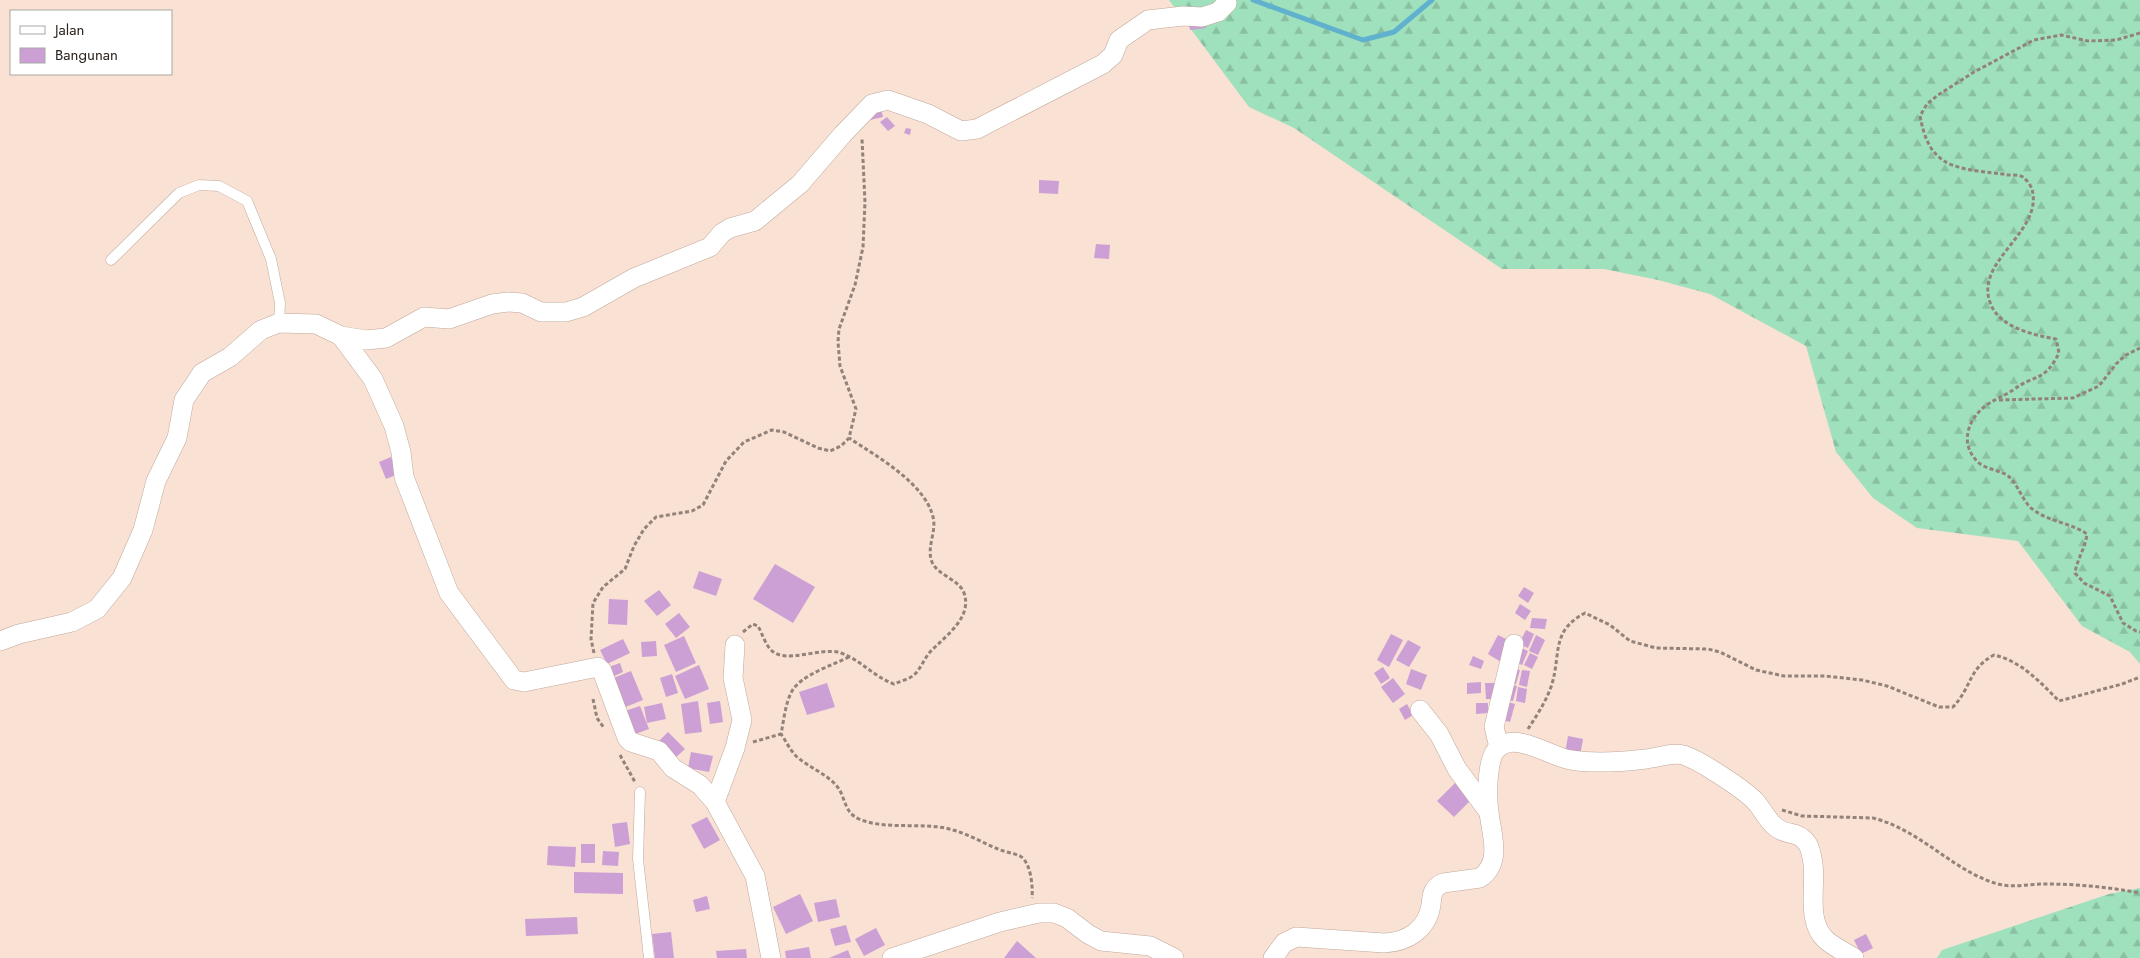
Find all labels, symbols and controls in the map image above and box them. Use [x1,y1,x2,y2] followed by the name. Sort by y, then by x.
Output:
[10,10,172,75] legend
[53,19,84,41] text: Jalan
[55,44,118,66] text: Bangunan

